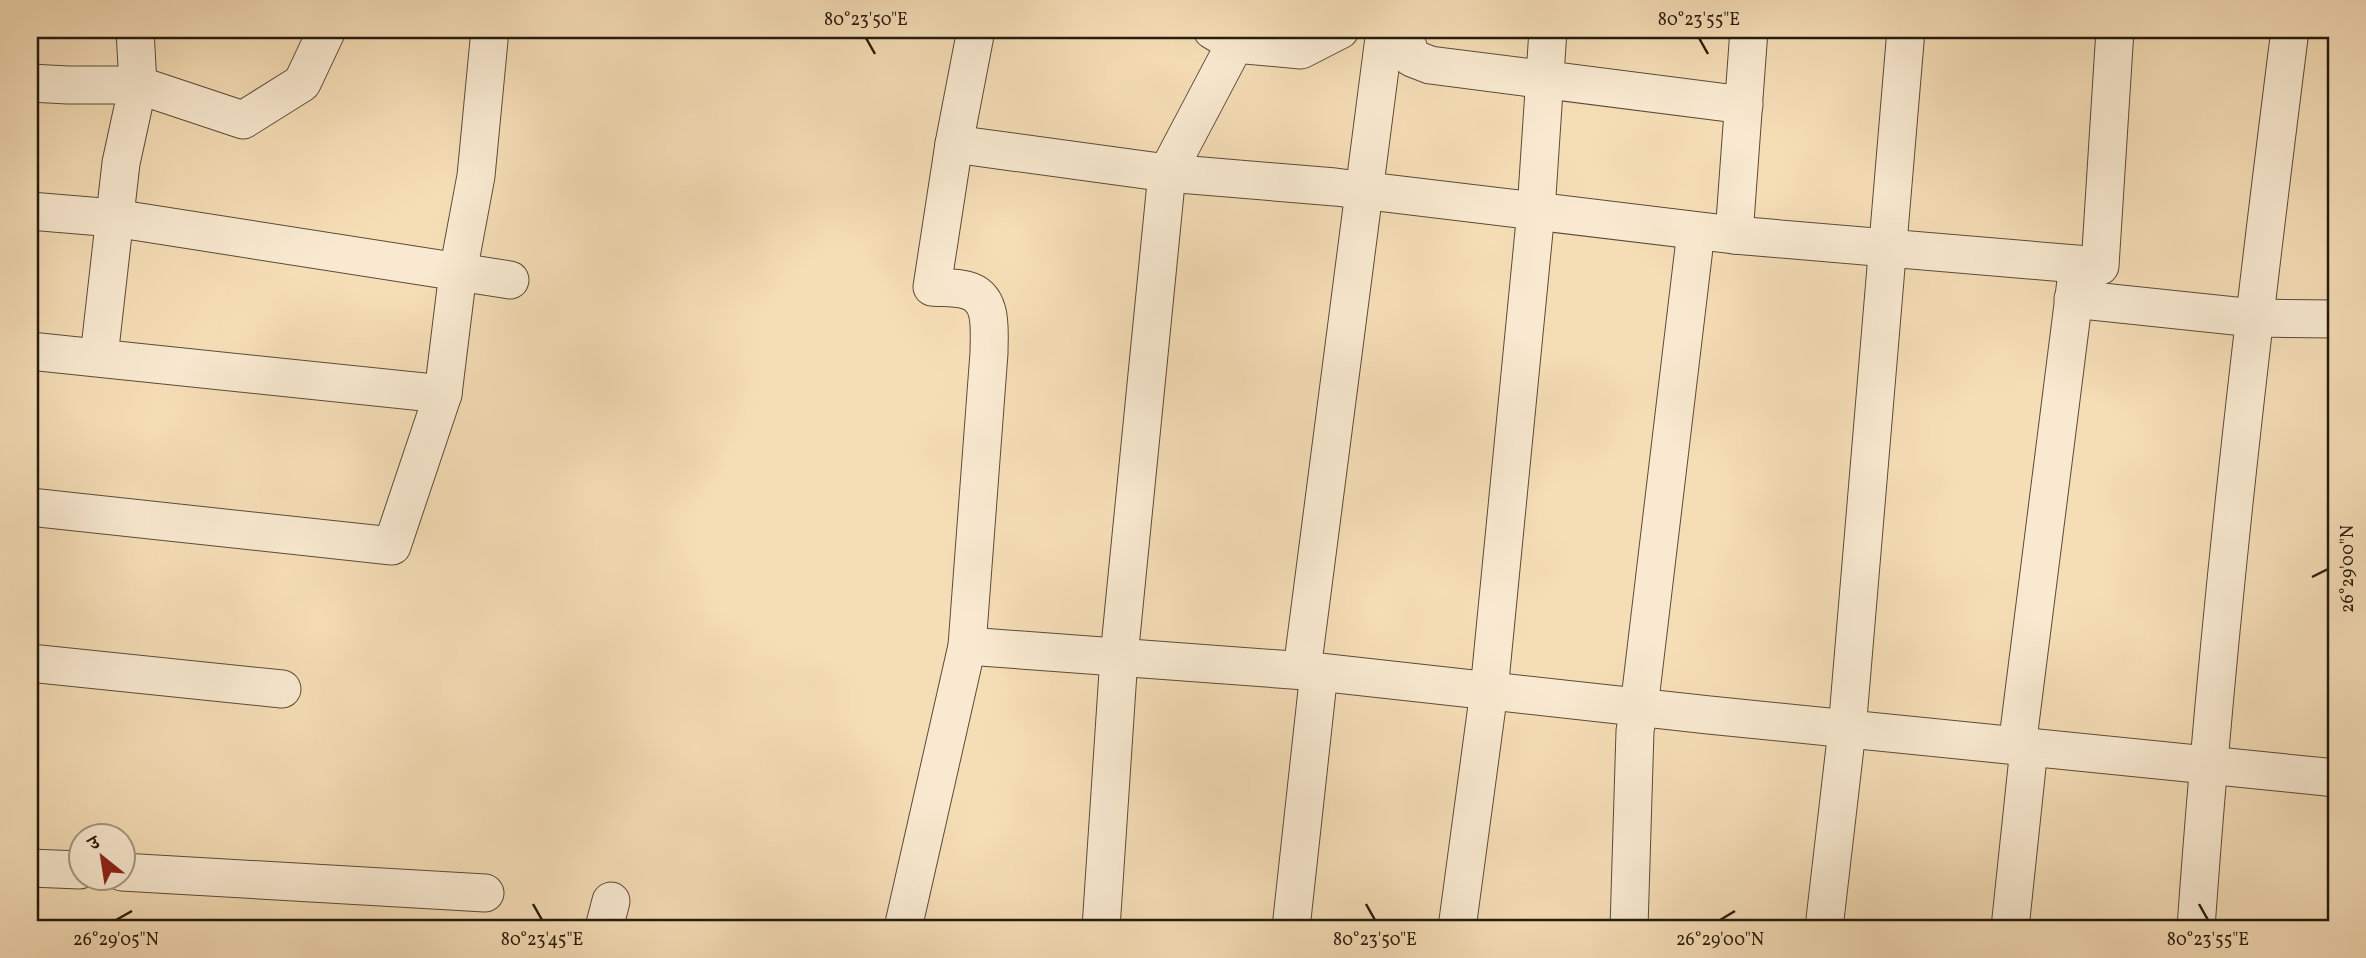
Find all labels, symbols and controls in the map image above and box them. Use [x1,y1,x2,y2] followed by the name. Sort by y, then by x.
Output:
[824,8,908,33] text: 80°23'50"E
[1658,8,1740,33] text: 80°23'55"E
[2336,525,2361,613] text: 26°29'00"N
[66,822,136,892] north arrow
[82,830,106,859] text: उ
[73,928,159,953] text: 26°29'05"N
[501,928,583,953] text: 80°23'45"E
[1333,928,1417,953] text: 80°23'50"E
[1676,928,1764,953] text: 26°29'00"N
[2167,928,2249,953] text: 80°23'55"E

